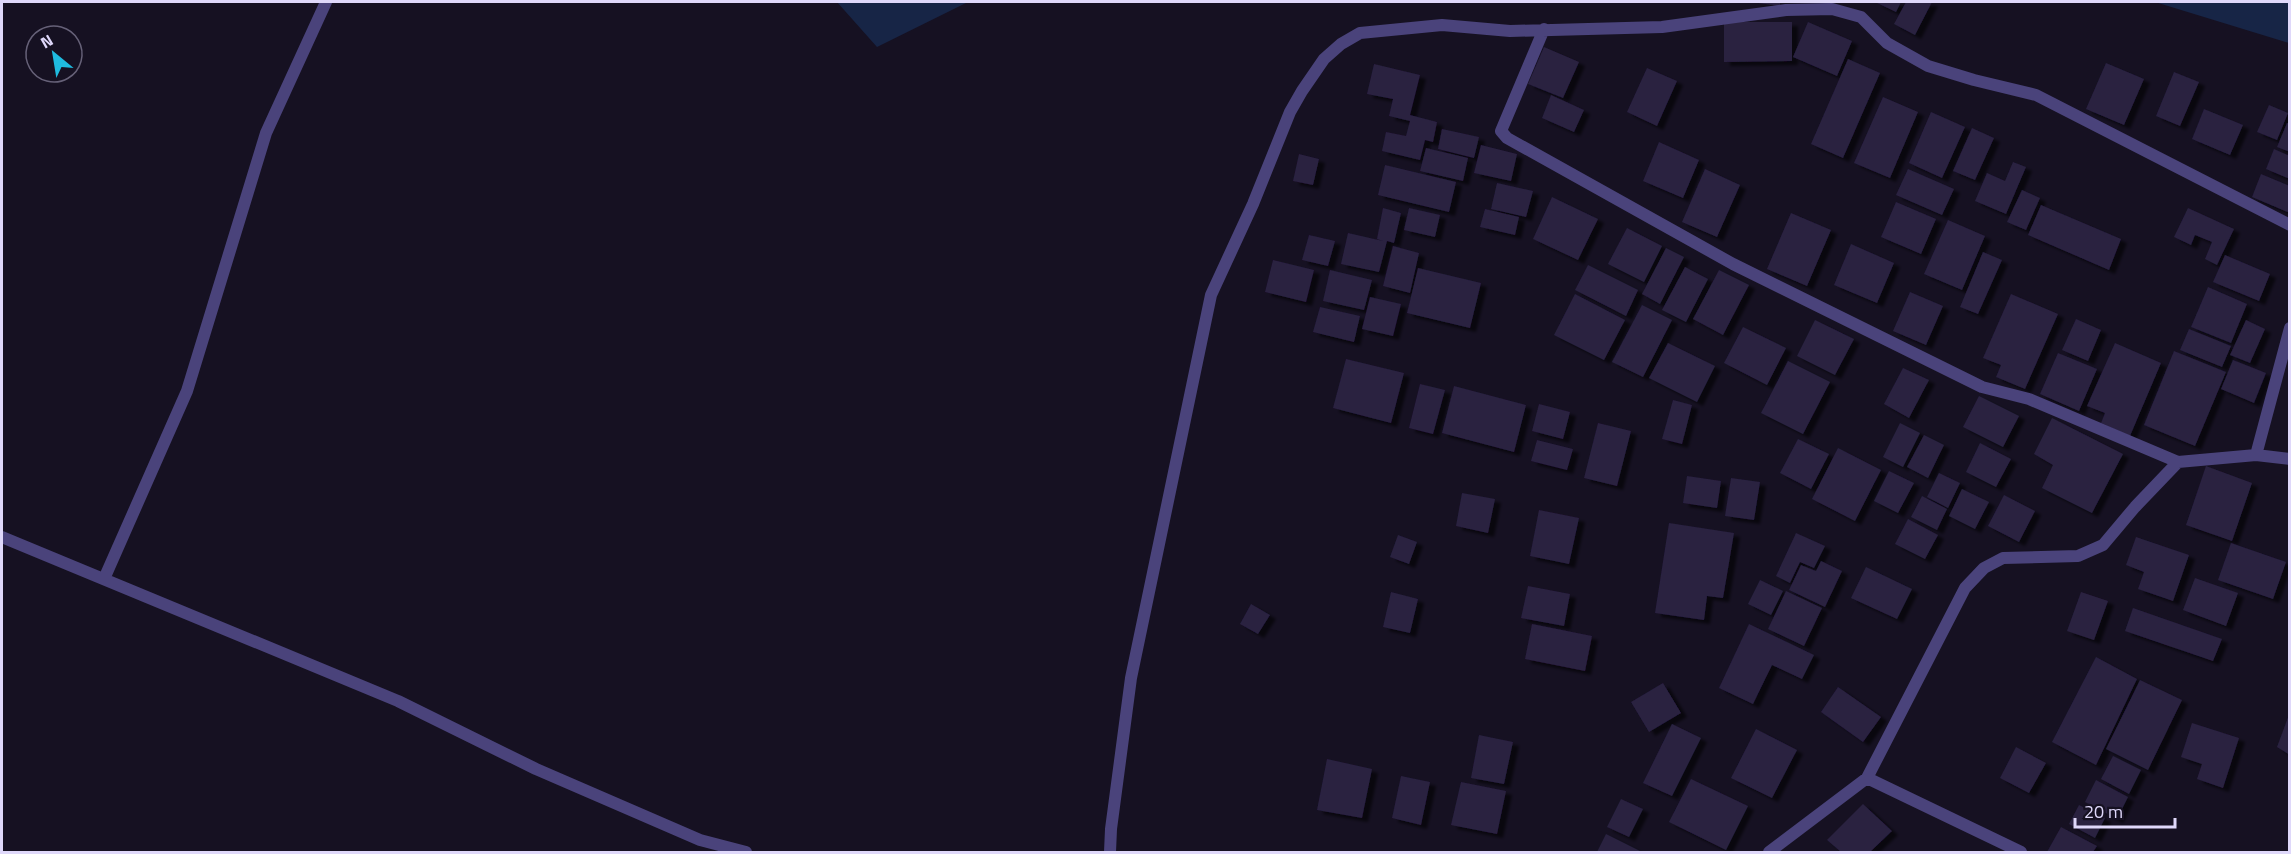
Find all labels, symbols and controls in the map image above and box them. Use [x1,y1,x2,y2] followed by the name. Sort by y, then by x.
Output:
[24,24,84,84] north arrow
[36,28,57,54] text: N
[2075,791,2176,829] scale bar
[2084,798,2123,825] text: 20 m

